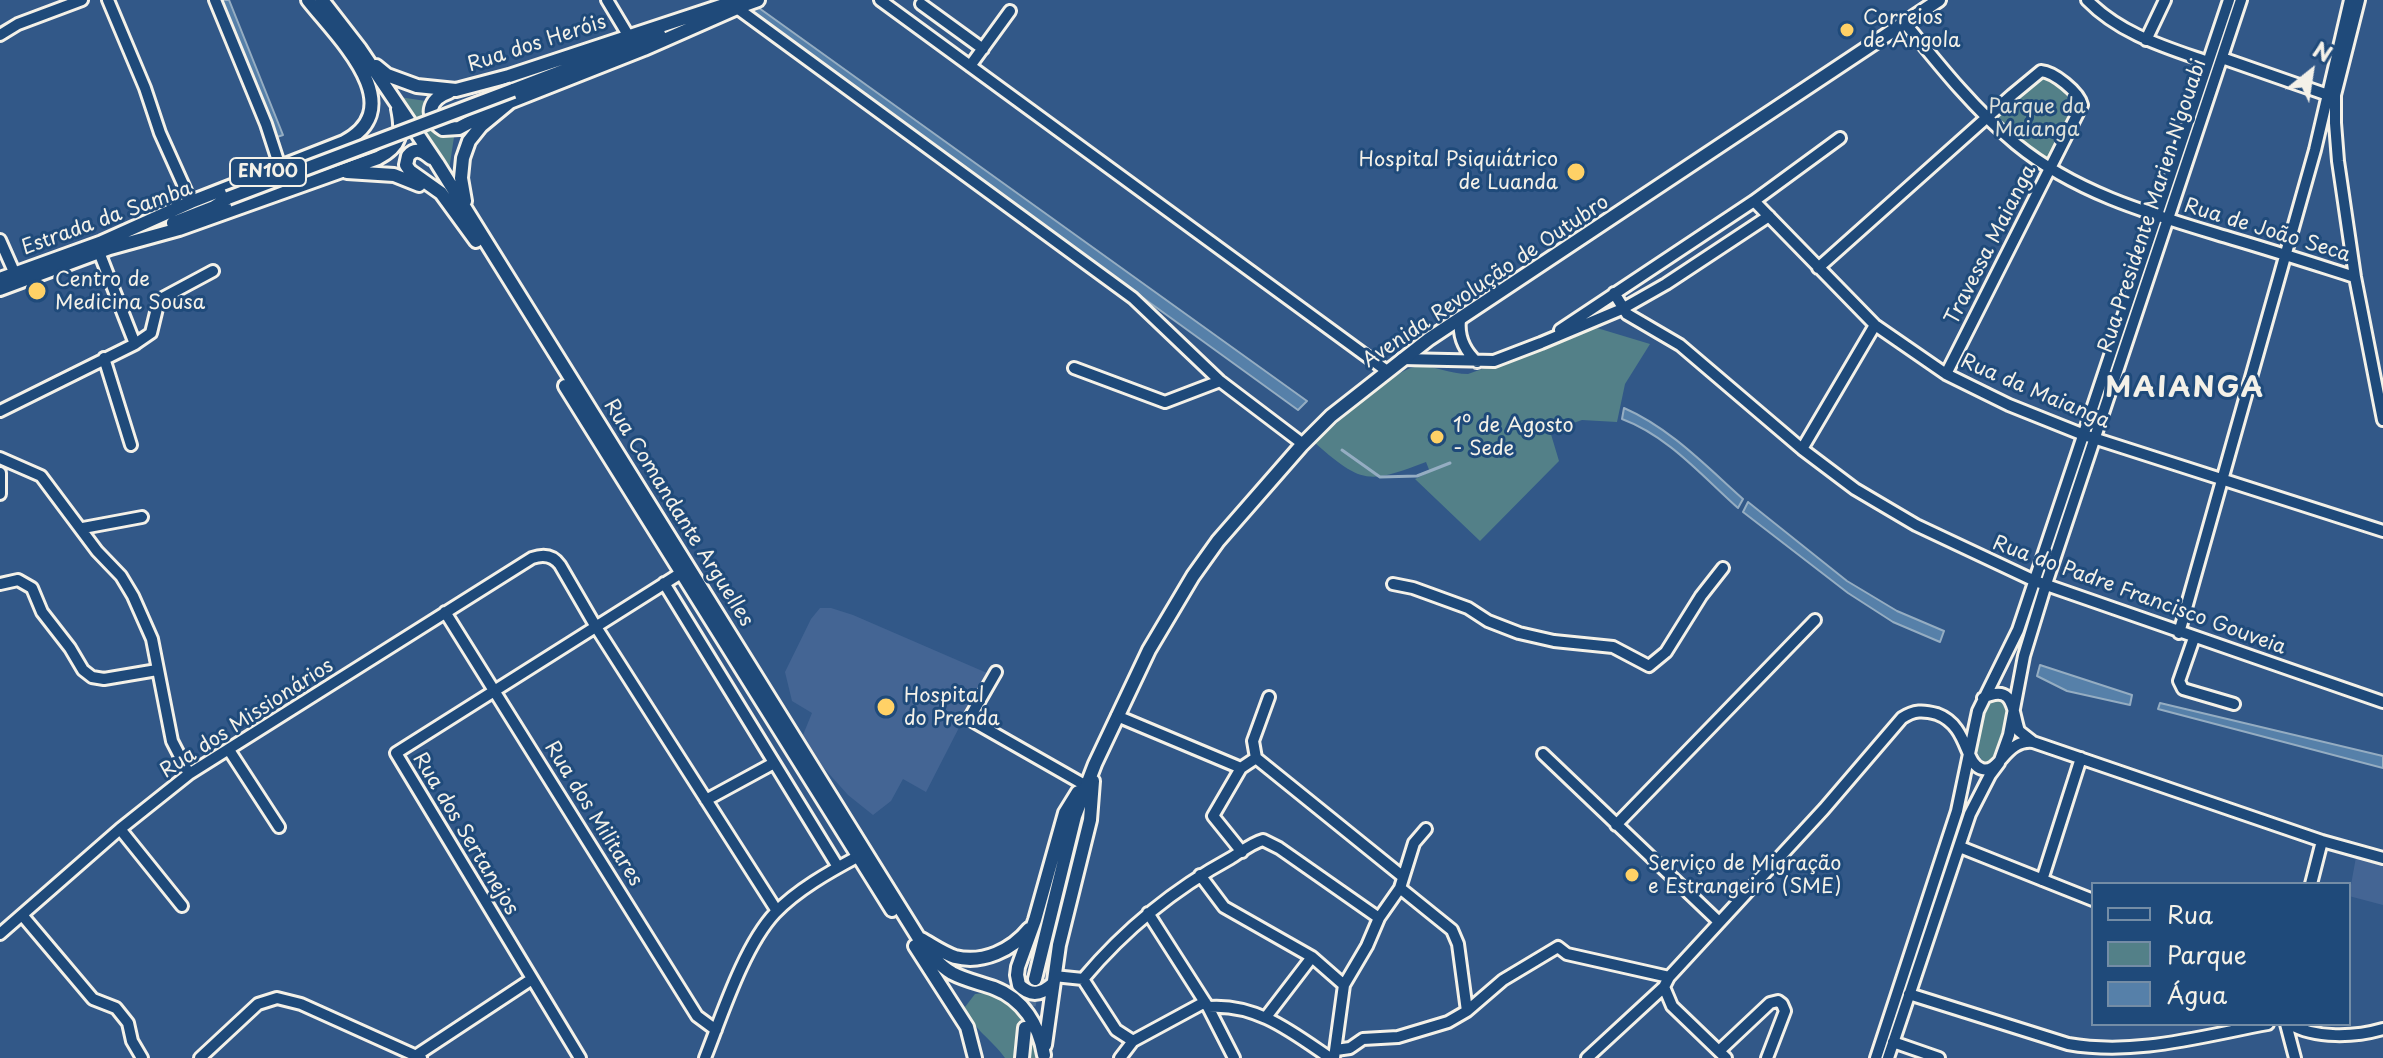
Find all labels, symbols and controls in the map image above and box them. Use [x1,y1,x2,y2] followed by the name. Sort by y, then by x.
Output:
[1863,6,1960,53] place label: Correios de Angola
[465,10,609,78] street label: Rua dos Heróis
[1838,21,1856,39] marker: Correios de Angola
[2271,32,2351,112] north arrow
[2307,32,2339,69] text: N
[2094,56,2212,356] street label: Rua Presidente Marien N'gouabi
[1989,95,2085,142] park label: Parque da Maianga
[1359,148,1558,195] place label: Hospital Psiquiátrico de Luanda
[230,158,306,186] road number: EN100
[1565,161,1587,183] marker: Hospital Psiquiátrico de Luanda
[1940,161,2042,329] street label: Travessa Maianga
[19,177,195,261] street label: Estrada da Samba
[1358,190,1614,374] street label: Avenida Revolução de Outubro
[2181,194,2353,268] street label: Rua de João Seca
[55,268,205,315] place label: Centro de Medicina Sousa
[26,280,48,302] marker: Centro de Medicina Sousa
[1957,350,2113,434] street label: Rua da Maianga
[2105,372,2265,406] district label: MAIANGA
[598,395,758,631] street label: Rua Comandante Arguelles
[1453,414,1574,461] place label: 1º de Agosto - Sede
[1428,428,1446,446] marker: 1º de Agosto - Sede
[1989,532,2289,660] street label: Rua do Padre Francisco Gouveia
[156,654,338,784] street label: Rua dos Missionários
[904,684,1000,731] place label: Hospital do Prenda
[875,696,897,718] marker: Hospital do Prenda
[539,737,647,891] street label: Rua dos Militares
[407,748,523,920] street label: Rua dos Sertanejos
[1648,852,1842,899] place label: Serviço de Migração e Estrangeiro (SME)
[1623,866,1641,884] marker: Serviço de Migração e Estrangeiro (SME)
[2091,882,2351,1026] legend
[2167,896,2213,932] text: Rua
[2167,936,2247,972] text: Parque
[2167,976,2227,1012] text: Água

